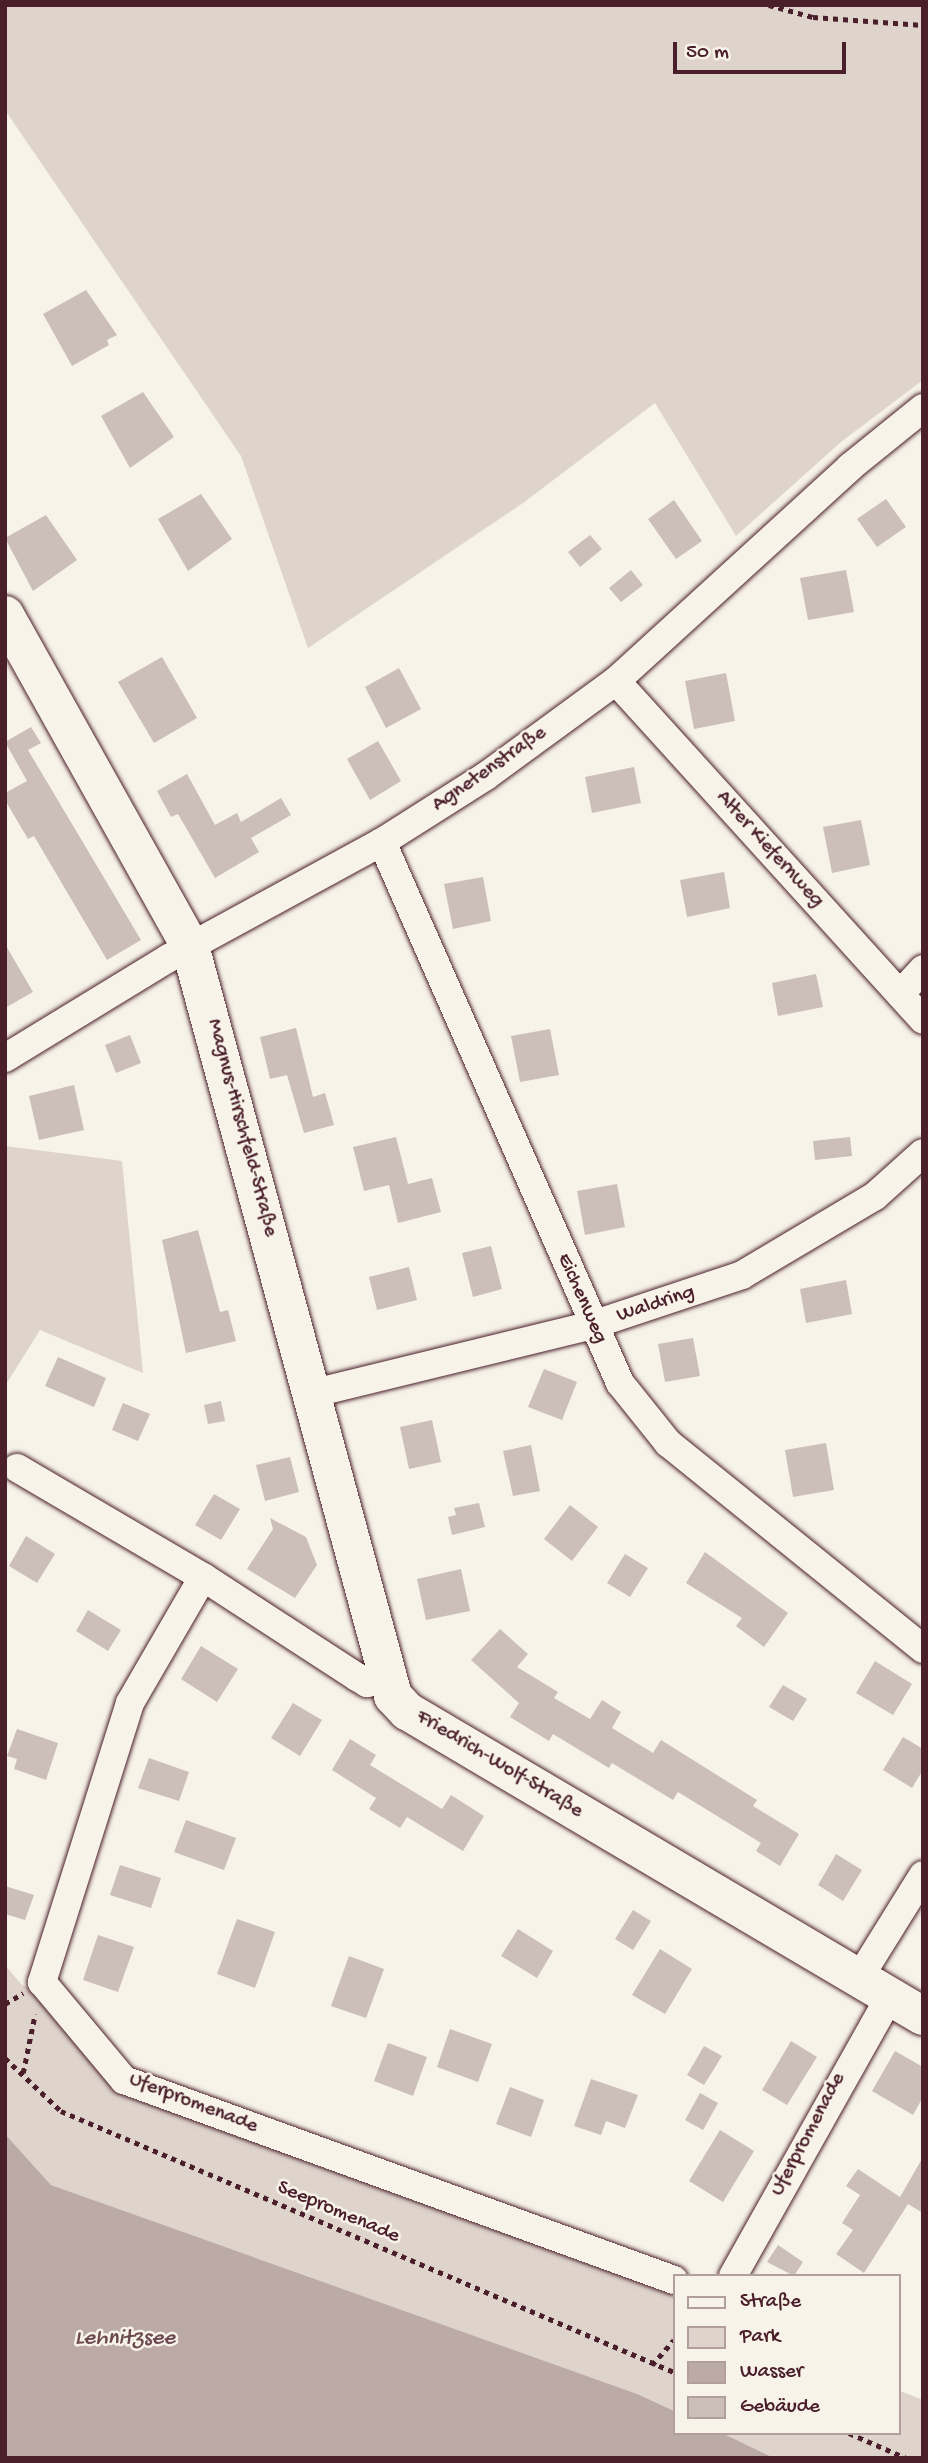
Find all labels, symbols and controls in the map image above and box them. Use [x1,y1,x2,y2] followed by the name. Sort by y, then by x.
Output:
[676,28,849,72] scale bar
[686,41,729,66] text: 50 m
[428,721,552,819] street label: Agnetenstraße
[710,786,828,914] street label: Alter Kiefernweg
[200,1016,282,1240] street label: Magnus-Hirschfeld-Straße
[550,1250,612,1348] street label: Eichenweg
[614,1281,698,1329] street label: Waldring
[411,1705,587,1825] street label: Friedrich-Wolf-Straße
[125,2068,261,2140] street label: Uferpromenade
[766,2069,852,2201] street label: Uferpromenade
[273,2176,403,2250] street label: Seepromenade
[673,2274,900,2435] legend
[740,2290,801,2315] text: Straße
[75,2325,175,2353] water label: Lehnitzsee
[740,2325,780,2350] text: Park
[740,2360,803,2385] text: Wasser
[740,2395,820,2420] text: Gebäude

